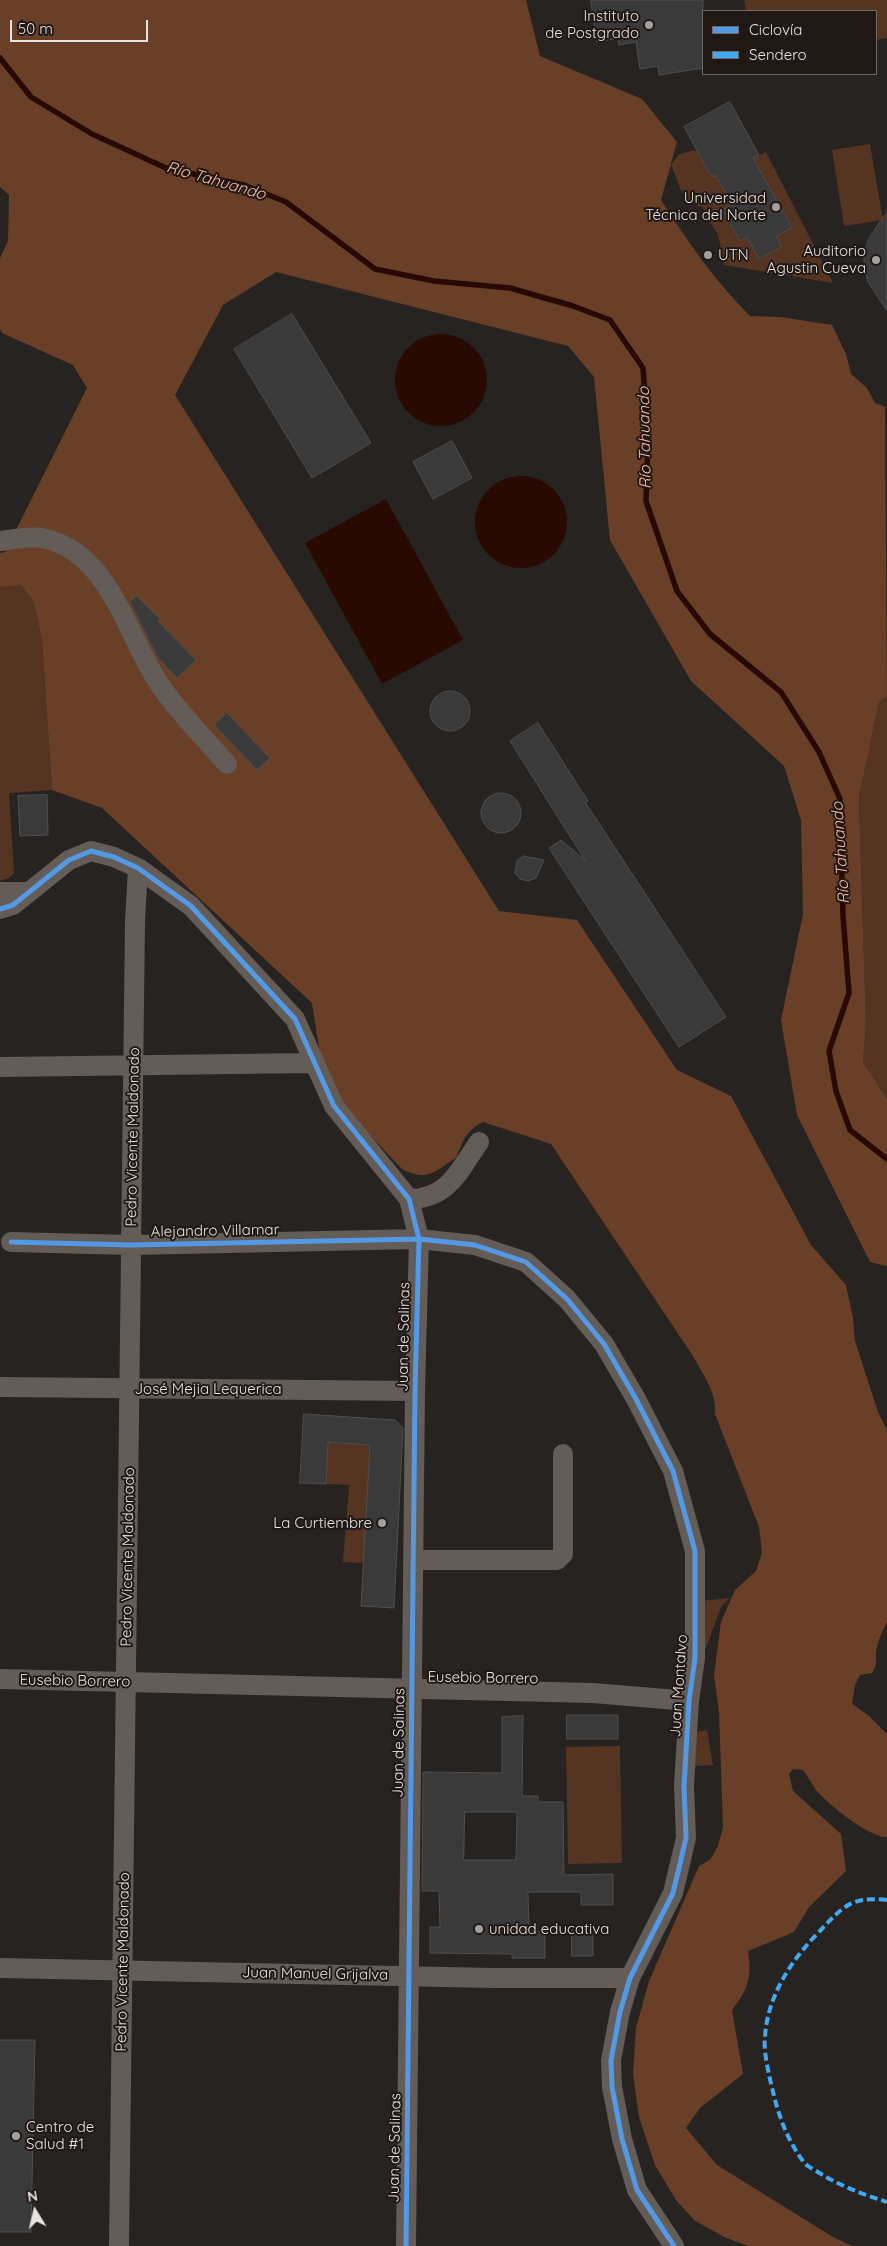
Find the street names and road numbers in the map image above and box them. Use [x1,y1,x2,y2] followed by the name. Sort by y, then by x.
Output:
[122,1047,144,1227] street label: Pedro Vicente Maldonado
[151,1221,279,1241] street label: Alejandro Villamar
[394,1282,414,1392] street label: Juan de Salinas
[135,1380,281,1398] street label: José Mejia Lequerica
[117,1467,139,1647] street label: Pedro Vicente Maldonado
[666,1634,692,1738] street label: Juan Montalvo
[427,1668,539,1688] street label: Eusebio Borrero
[19,1671,131,1691] street label: Eusebio Borrero
[389,1688,409,1798] street label: Juan de Salinas
[112,1872,134,2052] street label: Pedro Vicente Maldonado
[242,1964,388,1984] street label: Juan Manuel Grijalva
[385,2093,405,2203] street label: Juan de Salinas

